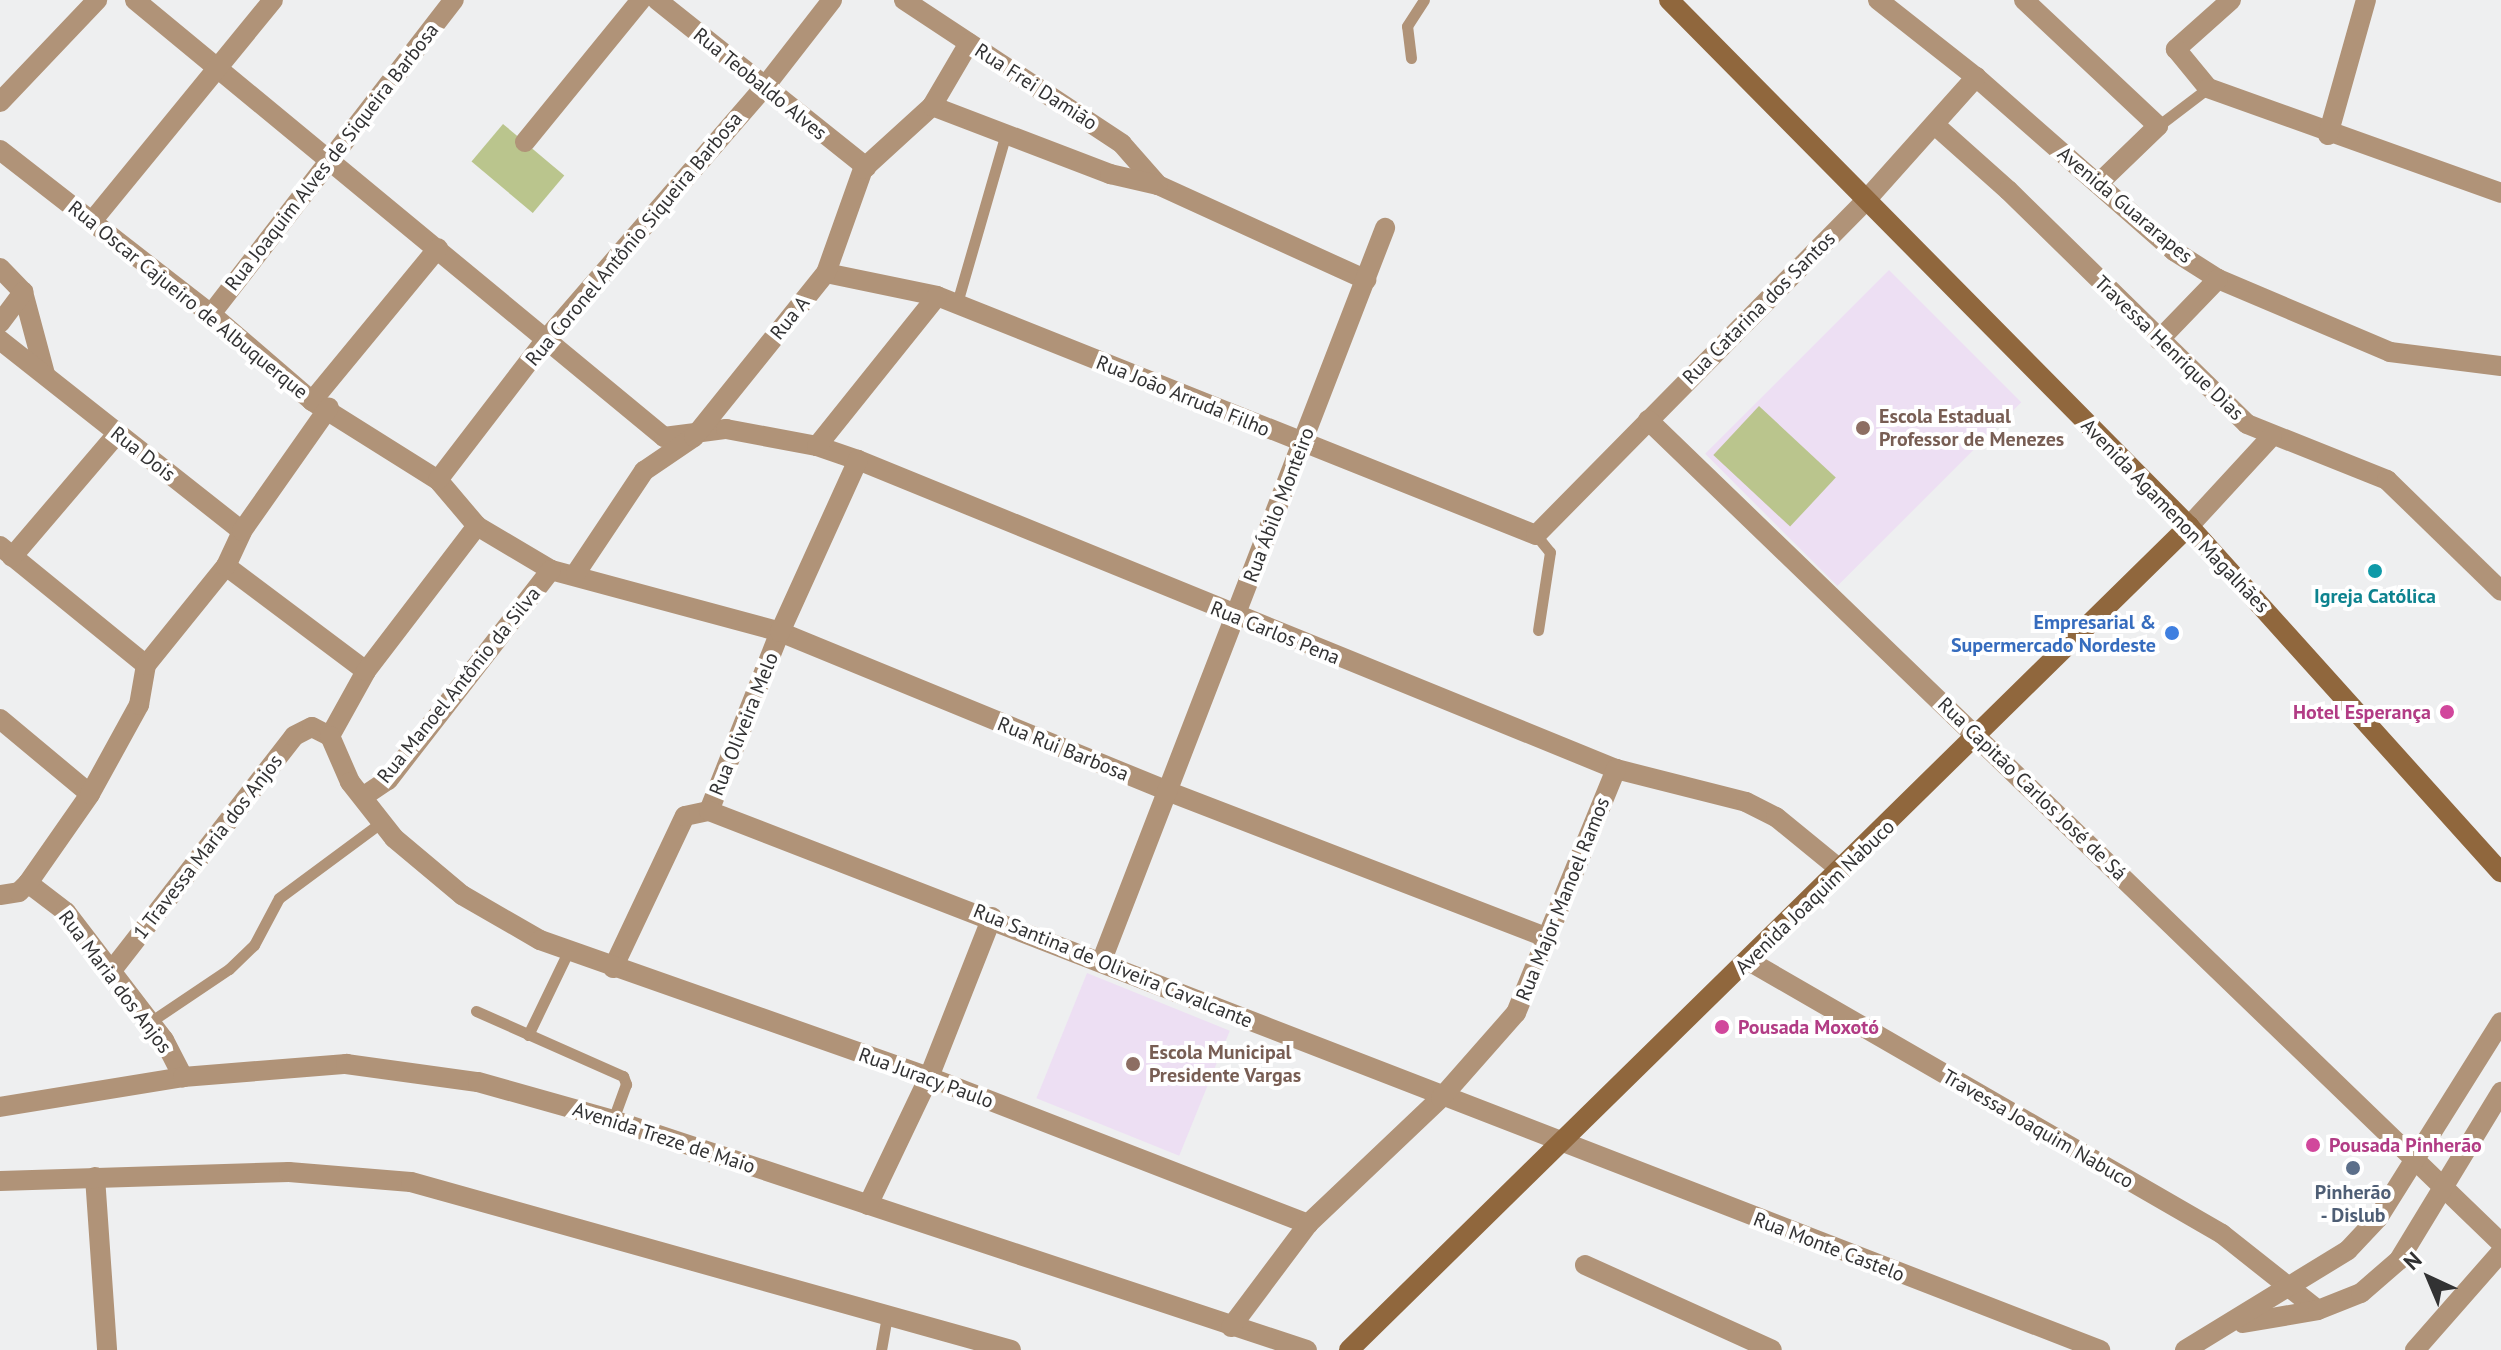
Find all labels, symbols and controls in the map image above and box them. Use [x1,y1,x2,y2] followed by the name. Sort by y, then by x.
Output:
[220,18,444,296] street label: Rua Joaquim Alves de Siqueira Barbosa
[688,22,832,146] street label: Rua Teobaldo Alves
[970,39,1102,135] street label: Rua Frei Damião
[520,107,748,371] street label: Rua Coronel Antônio Siqueira Barbosa
[2053,142,2197,268] street label: Avenida Guararapes
[63,196,313,404] street label: Rua Oscar Cajueiro de Albuquerque
[1678,227,1840,389] street label: Rua Catarina dos Santos
[2089,271,2249,425] street label: Travessa Henrique Dias
[765,291,815,345] street label: Rua A
[1092,350,1274,442] street label: Rua João Arruda Filho
[1879,404,2064,451] place label: Escola Estadual Professor de Menezes
[2076,414,2274,618] street label: Avenida Agamenon Magalhães
[1854,419,1872,437] marker: Escola Estadual Professor de Menezes
[106,421,180,487] street label: Rua Dois
[1238,424,1320,586] street label: Rua Ábilo Monteiro
[2366,562,2384,580] marker: Igreja Católica
[372,582,546,788] street label: Rua Manoel Antônio da Silva
[2314,584,2436,608] place label: Igreja Católica
[1207,596,1343,670] street label: Rua Carlos Pena
[1951,610,2156,657] place label: Empresarial & Supermercado Nordeste
[2163,624,2181,642] marker: Empresarial & Supermercado Nordeste
[704,649,784,799] street label: Rua Oliveira Melo
[1933,692,2131,886] street label: Rua Capitão Carlos José de Sá
[2293,700,2431,724] place label: Hotel Esperança
[2438,703,2456,721] marker: Hotel Esperança
[994,712,1132,786] street label: Rua Rui Barbosa
[128,749,288,945] street label: 1 Travessa Maria dos Anjos
[1511,794,1615,1004] street label: Rua Major Manoel Ramos
[1730,815,1900,979] street label: Avenida Joaquim Nabuco
[970,899,1256,1033] street label: Rua Santina de Oliveira Cavalcante
[53,906,177,1058] street label: Rua Maria dos Anjos
[1738,1015,1879,1039] place label: Pousada Moxotó
[1713,1018,1731,1036] marker: Pousada Moxotó
[1149,1040,1302,1087] place label: Escola Municipal Presidente Vargas
[855,1042,997,1114] street label: Rua Juracy Paulo
[1124,1055,1142,1073] marker: Escola Municipal Presidente Vargas
[1938,1064,2138,1194] street label: Travessa Joaquim Nabuco
[570,1097,758,1179] street label: Avenida Treze de Maio
[2329,1133,2482,1157] place label: Pousada Pinherão
[2304,1136,2322,1154] marker: Pousada Pinherão
[2344,1159,2362,1177] marker: Pinherão - Dislub
[2315,1180,2391,1227] place label: Pinherão - Dislub
[1750,1207,1908,1287] street label: Rua Monte Castelo
[2389,1238,2469,1318] north arrow
[2397,1246,2427,1276] text: N

